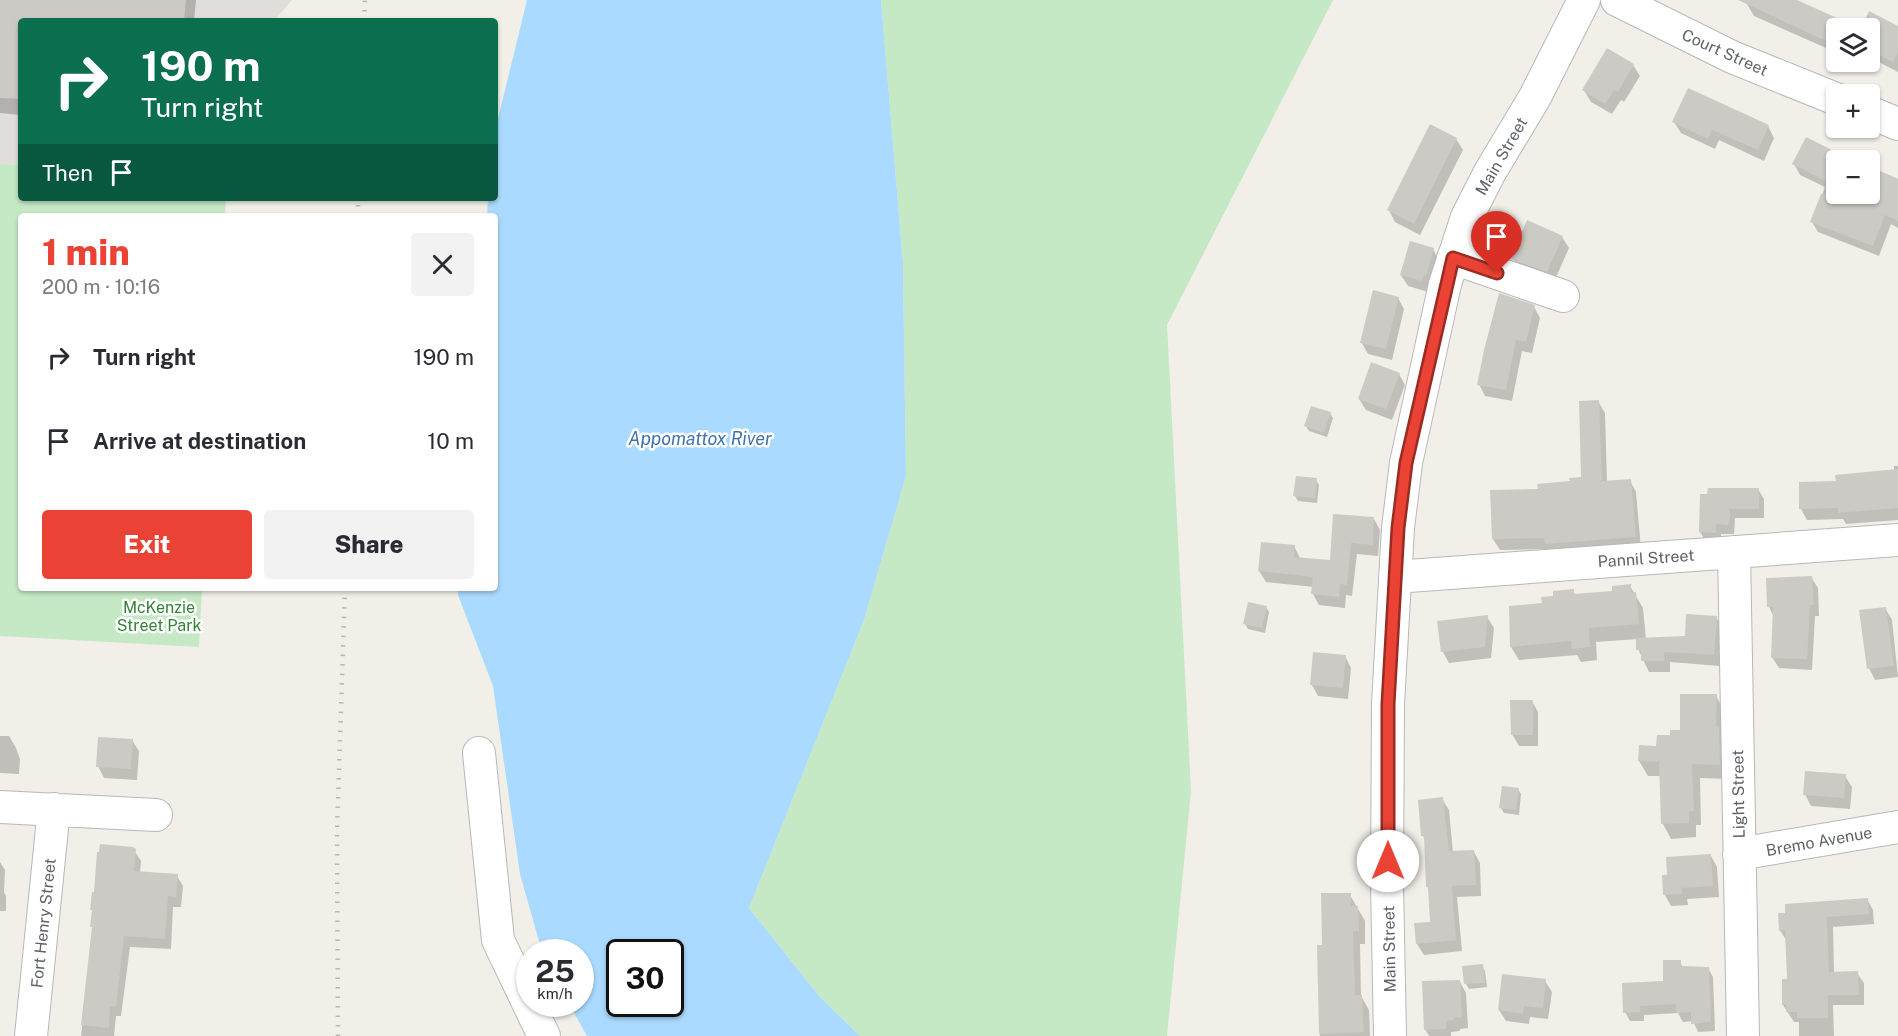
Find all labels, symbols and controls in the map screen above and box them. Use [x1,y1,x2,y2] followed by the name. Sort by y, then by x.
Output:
[1826,18,1880,204] map controls
[1826,18,1880,72] button: layers
[1679,25,1771,80] street label: Court Street
[141,41,261,90] text: 190 m
[42,42,120,120] icon: right
[1826,84,1880,138] button: +
[141,91,264,123] text: Turn right
[1471,114,1531,199] street label: Main Street
[1826,150,1880,204] button: −
[105,156,138,189] icon: arrive
[42,160,93,186] text: Then
[1471,211,1522,273] pin
[1480,220,1513,253] icon: arrive
[42,231,130,273] text: 1 min
[411,233,474,296] button: close
[42,275,160,299] text: 200 m · 10:16
[42,341,75,374] icon: right
[93,344,196,370] text: Turn right
[414,344,474,370] text: 190 m
[42,425,75,458] icon: arrive
[93,428,306,454] text: Arrive at destination
[427,428,474,454] text: 10 m
[628,428,772,449] water label: Appomattox River
[42,510,252,579] button: Exit
[264,510,474,579] button: Share
[1597,546,1695,571] street label: Pannil Street
[117,598,201,635] park label: McKenzie Street Park
[1728,749,1749,839] street label: Light Street
[1764,823,1874,860] street label: Bremo Avenue
[1356,829,1420,893] position arrow
[27,857,60,989] street label: Fort Henry Street
[1379,905,1400,993] street label: Main Street
[606,939,684,1017] speed limit sign: 30
[535,953,575,989] text: 25
[537,985,573,1002] text: km/h

